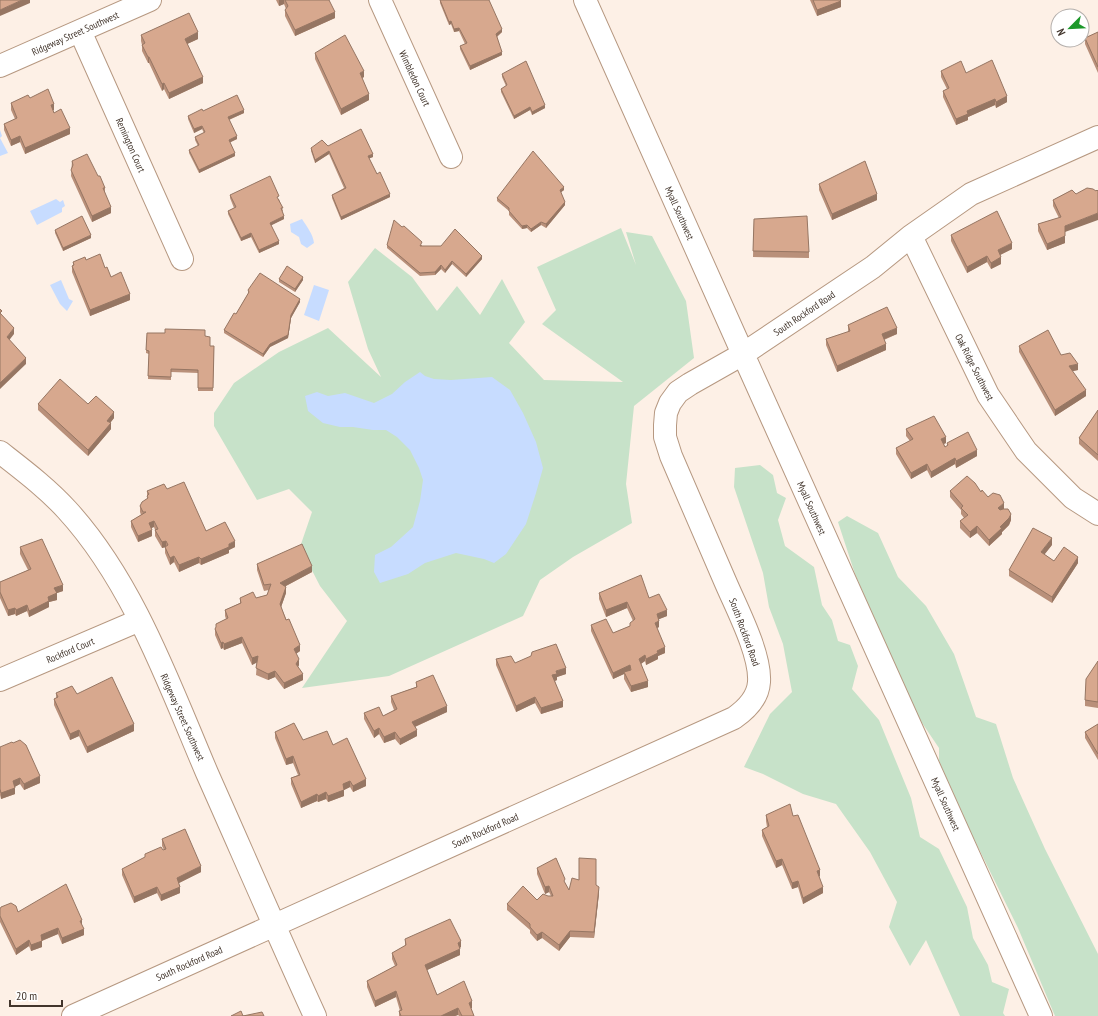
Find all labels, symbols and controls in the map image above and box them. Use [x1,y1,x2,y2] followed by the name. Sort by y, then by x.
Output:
[30,8,121,59] street label: Ridgeway Street Southwest
[1050,8,1090,48] north arrow
[1053,26,1068,38] text: N
[396,48,433,108] street label: Wimbledon Court
[113,116,148,175] street label: Remington Court
[662,184,697,242] street label: Myall Southwest
[771,288,838,339] street label: South Rockford Road
[952,332,997,403] street label: Oak Ridge Southwest
[794,479,829,537] street label: Myall Southwest
[726,596,763,668] street label: South Rockford Road
[44,634,96,666] street label: Rockford Court
[157,672,208,763] street label: Ridgeway Street Southwest
[928,775,963,833] street label: Myall Southwest
[450,810,520,851] street label: South Rockford Road
[154,943,224,984] street label: South Rockford Road
[10,982,62,1008] scale bar
[16,988,37,1003] text: 20 m

